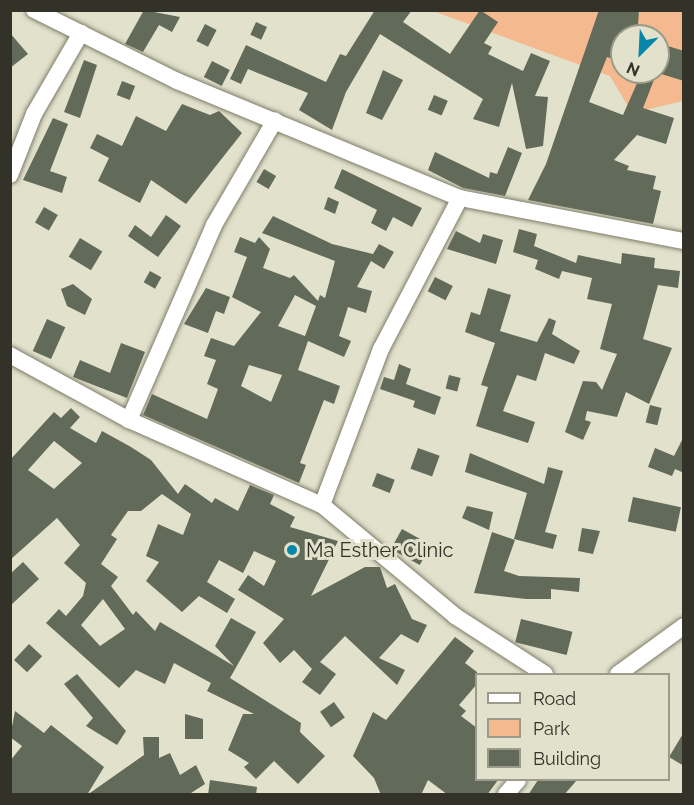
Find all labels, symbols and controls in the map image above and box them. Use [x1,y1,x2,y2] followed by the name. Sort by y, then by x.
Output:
[610,24,670,84] north arrow
[624,58,643,80] text: N
[306,538,454,562] place label: Ma Esther Clinic
[283,541,301,559] marker: Ma Esther Clinic
[475,673,670,781] legend
[533,688,576,709] text: Road
[533,718,570,739] text: Park
[533,748,601,769] text: Building

